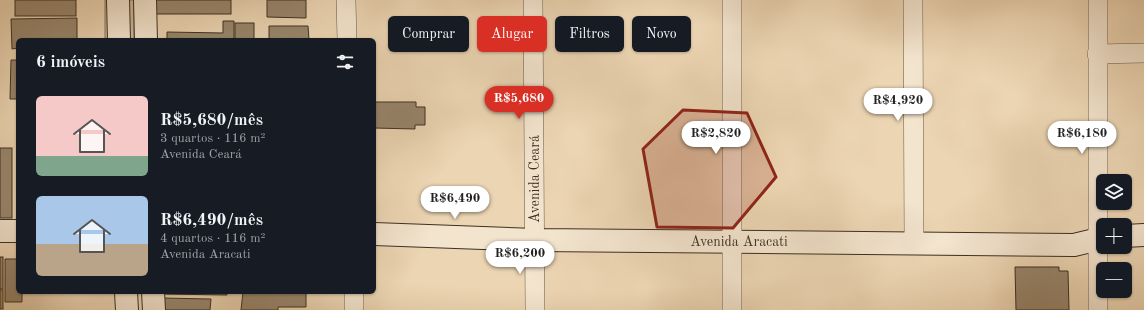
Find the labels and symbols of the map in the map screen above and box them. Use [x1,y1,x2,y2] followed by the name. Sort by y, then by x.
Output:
[482,86,556,120] pin: R$5,680
[861,88,935,122] pin: R$4,920
[679,121,753,155] pin: R$2,820
[1045,121,1119,155] pin: R$6,180
[528,135,542,223] street label: Avenida Ceará
[418,186,492,220] pin: R$6,490
[690,235,788,249] street label: Avenida Aracati
[483,241,557,275] pin: R$6,200

